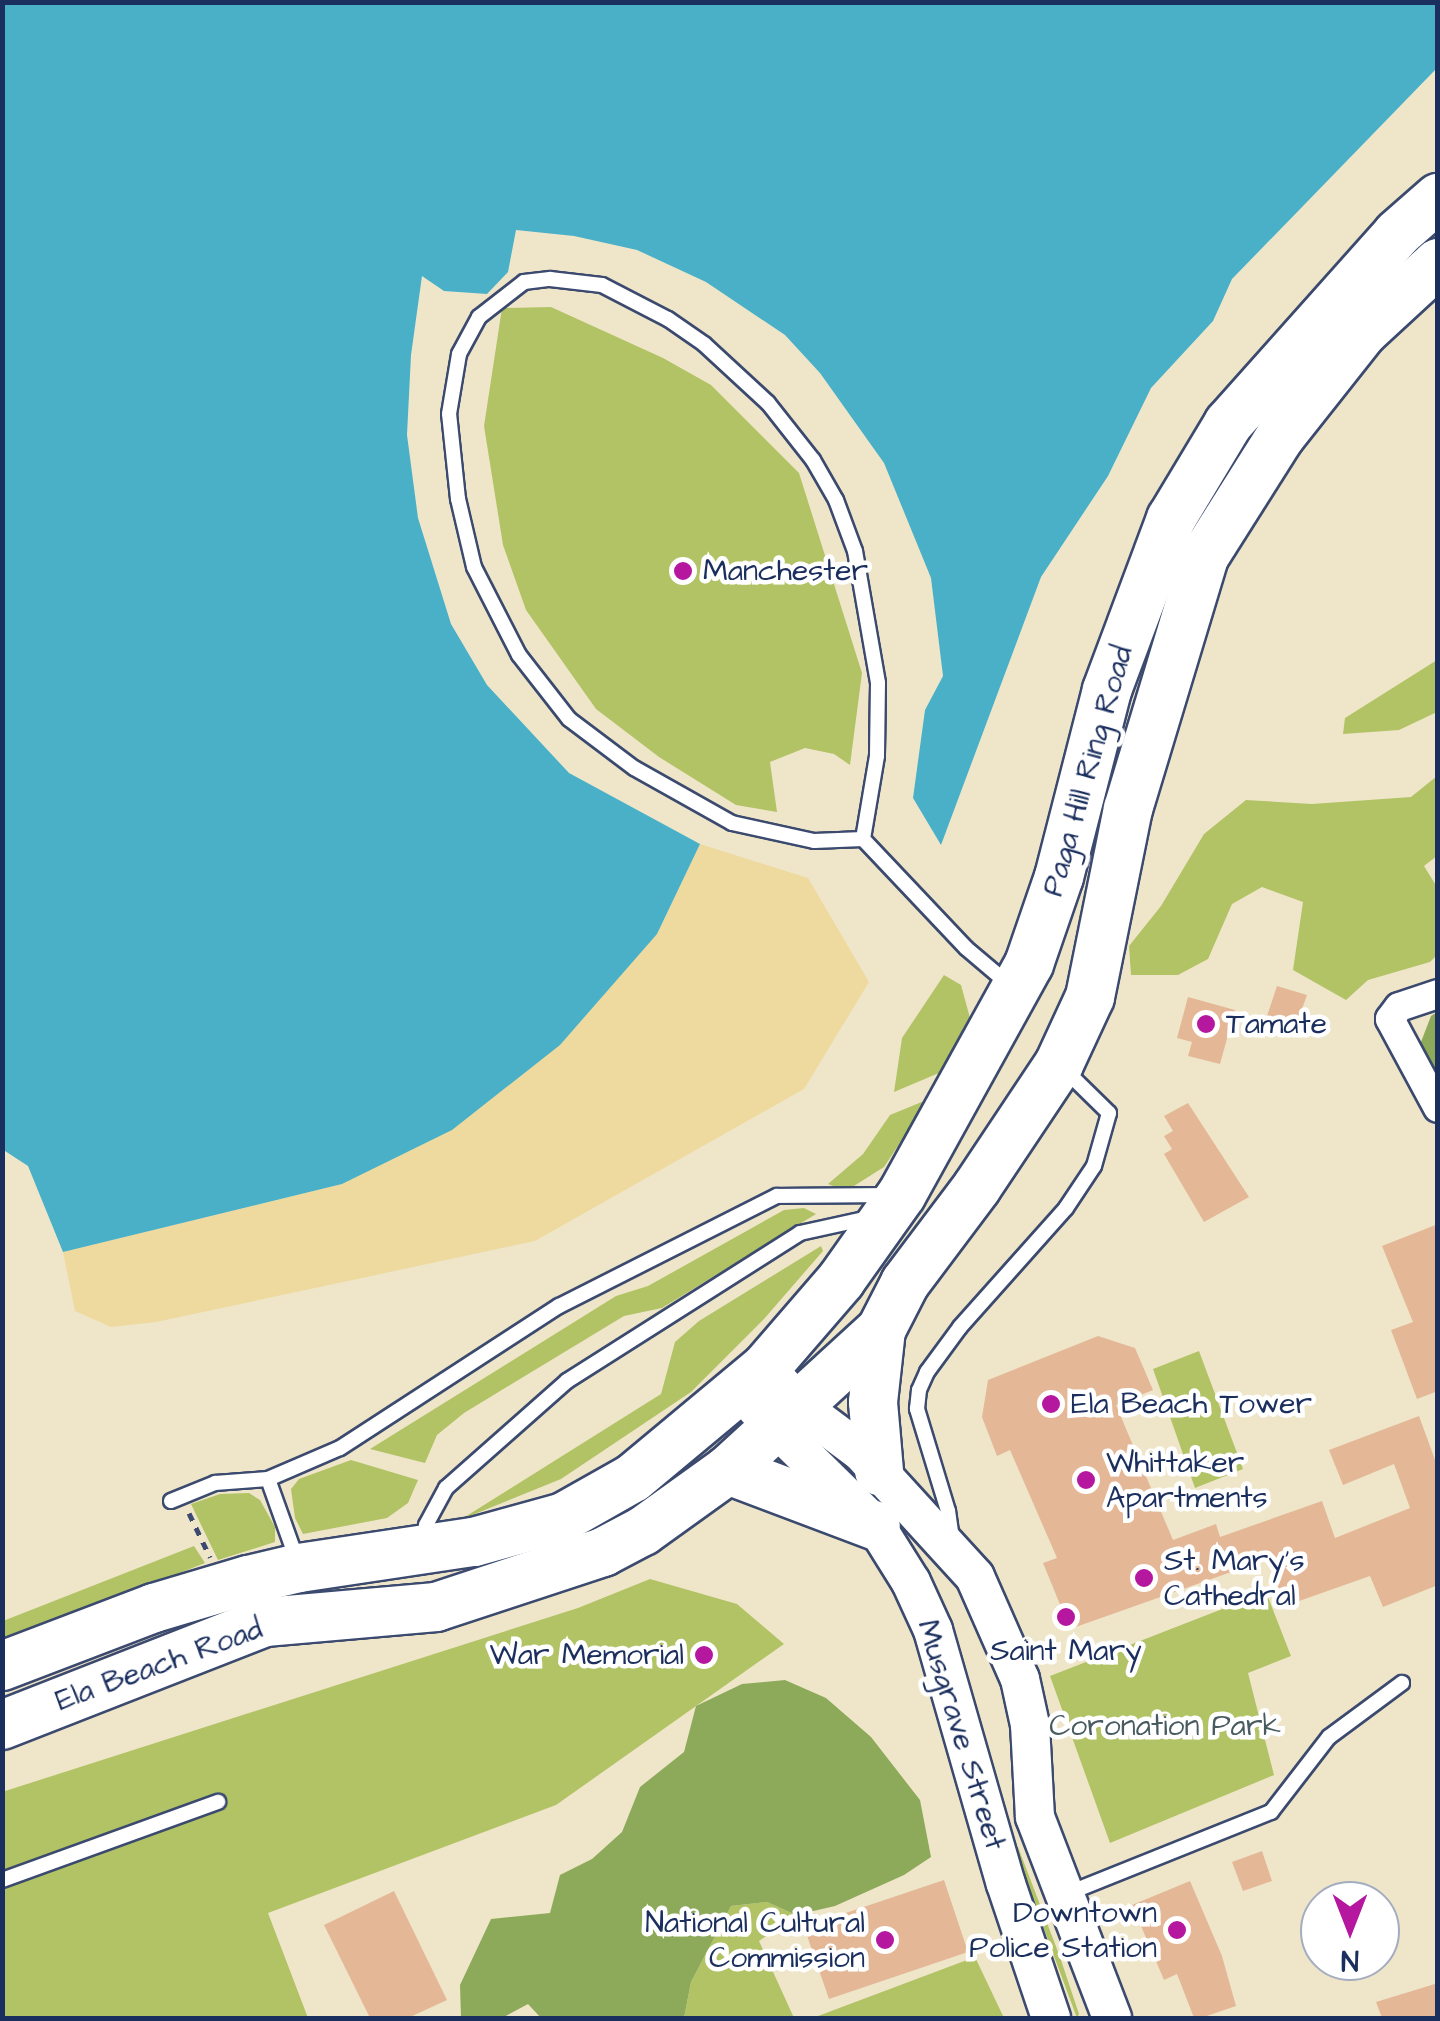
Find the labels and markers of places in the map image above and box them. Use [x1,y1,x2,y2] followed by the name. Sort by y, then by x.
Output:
[703,553,868,589] place label: Manchester
[672,560,694,582] marker: Manchester
[1226,1006,1327,1042] place label: Tamate
[1195,1013,1217,1035] marker: Tamate
[1071,1386,1312,1422] place label: Ela Beach Tower
[1040,1393,1062,1415] marker: Ela Beach Tower
[1106,1445,1268,1516] place label: Whittaker Apartments
[1075,1469,1097,1491] marker: Whittaker Apartments
[1164,1543,1305,1614] place label: St. Mary’s Cathedral
[1133,1567,1155,1589] marker: St. Mary’s Cathedral
[1055,1606,1077,1628] marker: Saint Mary
[990,1633,1142,1669] place label: Saint Mary
[490,1637,684,1673] place label: War Memorial
[693,1644,715,1666] marker: War Memorial
[969,1895,1157,1966] place label: Downtown Police Station
[645,1905,865,1976] place label: National Cultural Commission
[1166,1919,1188,1941] marker: Downtown Police Station
[874,1929,896,1951] marker: National Cultural Commission

